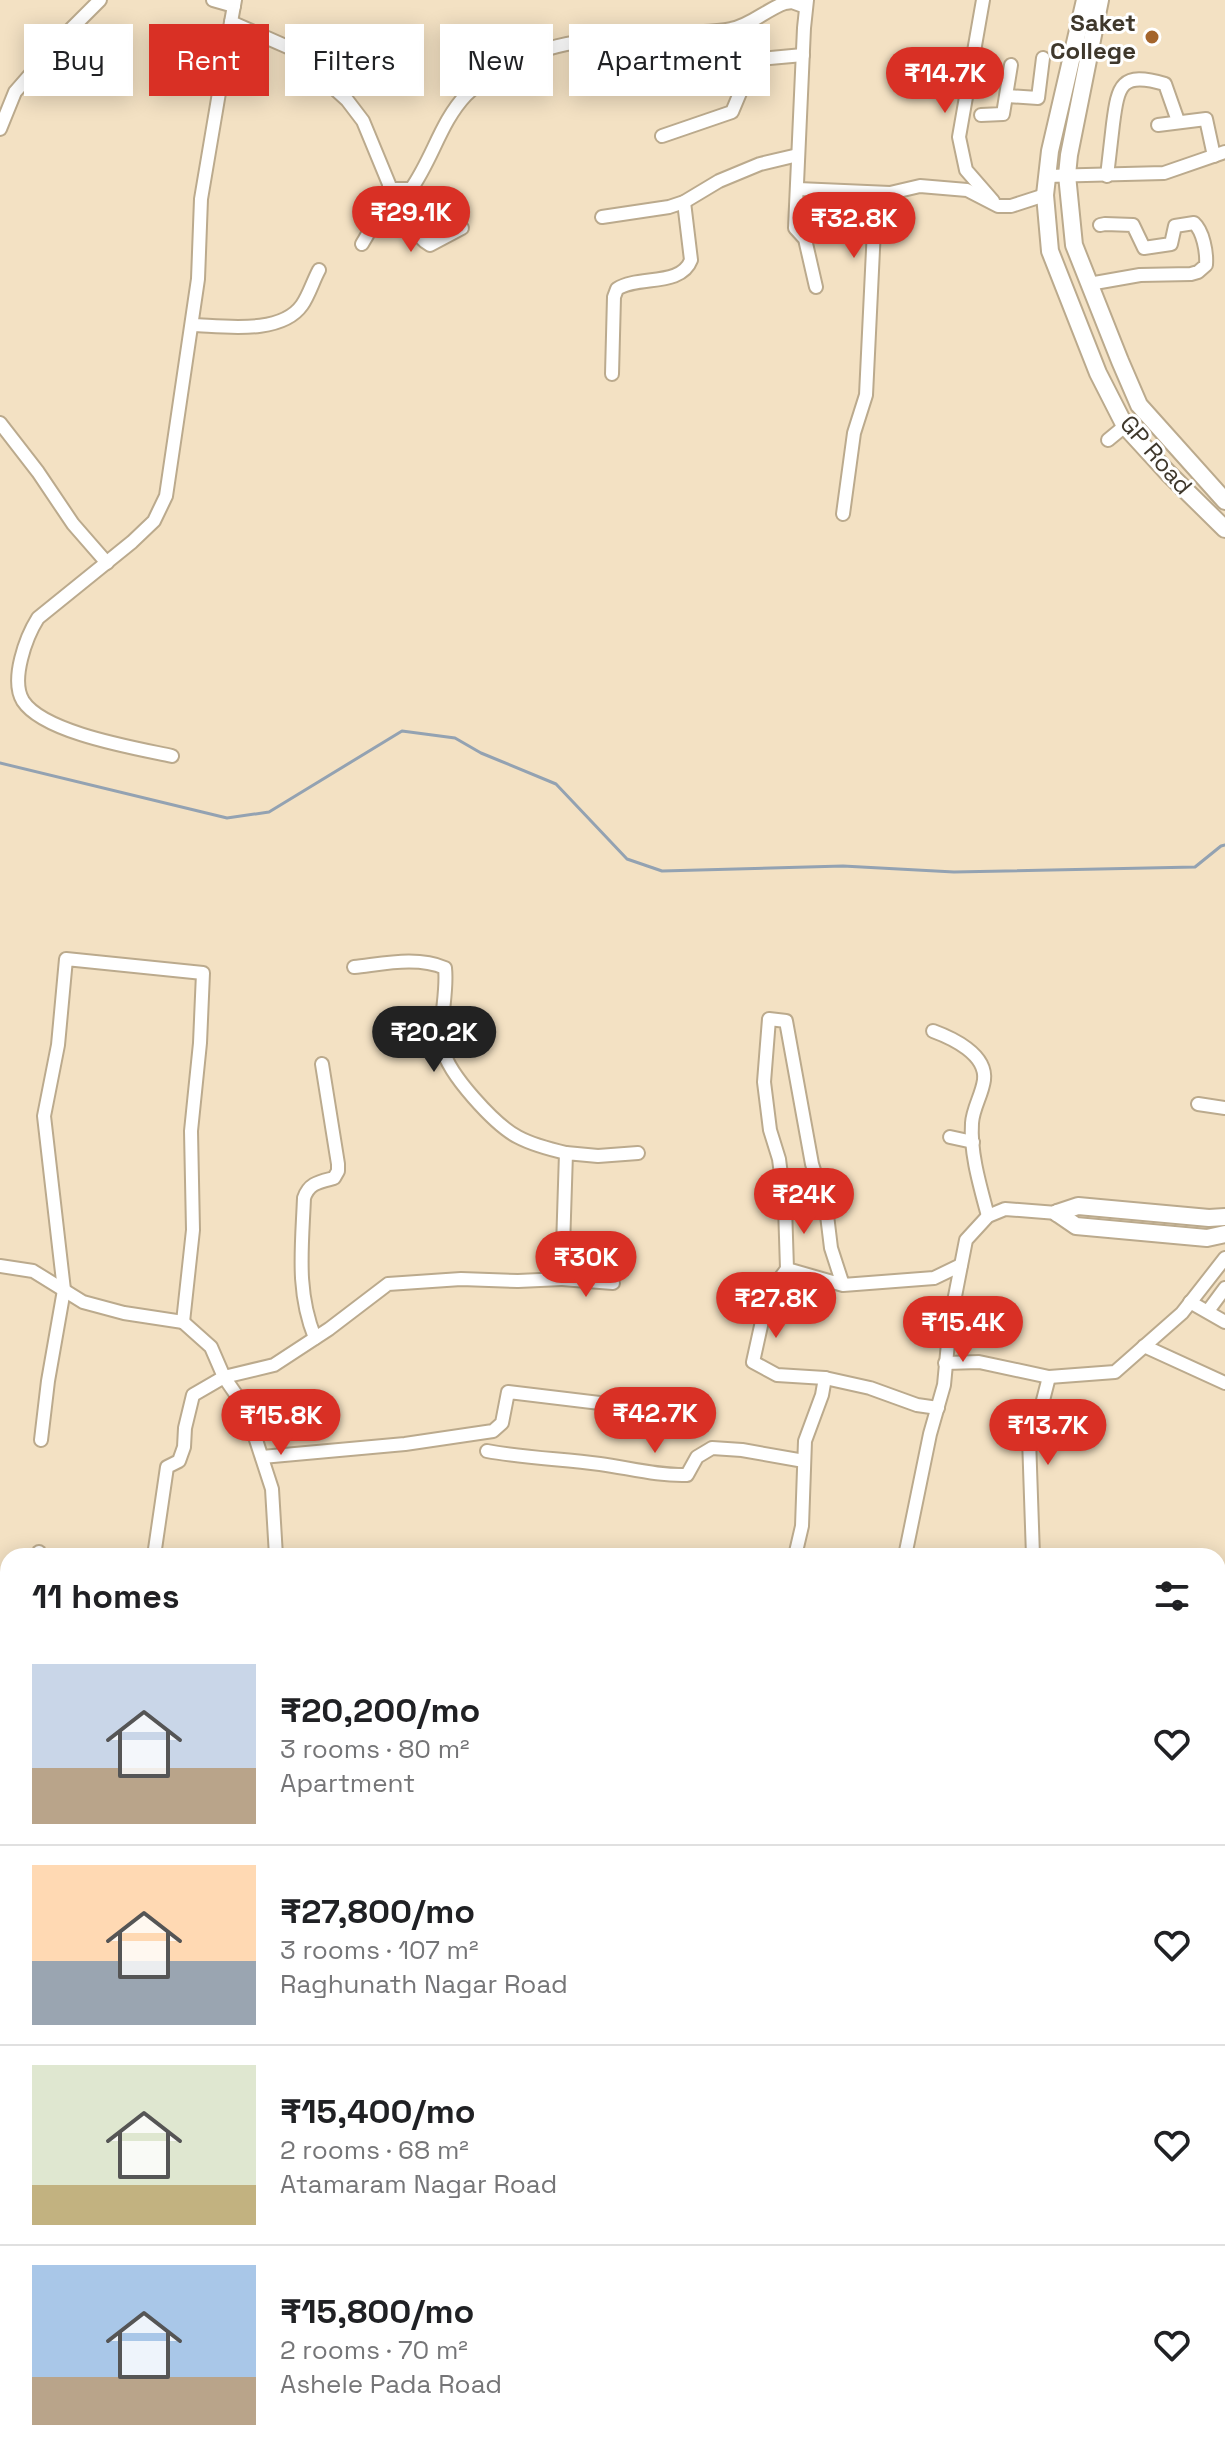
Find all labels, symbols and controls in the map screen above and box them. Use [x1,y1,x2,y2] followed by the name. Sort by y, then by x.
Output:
[1050,7,1136,66] place label: Saket College
[24,24,133,96] chip: Buy
[149,24,269,96] chip: Rent
[285,24,424,96] chip: Filters
[440,24,553,96] chip: New
[569,24,770,96] chip: Apartment
[1143,28,1161,46] marker: Saket College
[880,47,1010,115] pin: ₹14.7K
[904,56,986,90] text: ₹14.7K
[346,186,476,254] pin: ₹29.1K
[789,192,919,260] pin: ₹32.8K
[370,195,452,229] text: ₹29.1K
[810,201,898,235] text: ₹32.8K
[1113,409,1199,501] street label: GP Road
[369,1006,499,1074] pin: ₹20.2K
[390,1015,478,1049] text: ₹20.2K
[757,1168,851,1236] pin: ₹24K
[772,1177,836,1211] text: ₹24K
[539,1231,633,1299] pin: ₹30K
[553,1240,619,1274] text: ₹30K
[711,1272,841,1340] pin: ₹27.8K
[734,1281,818,1315] text: ₹27.8K
[898,1296,1028,1364] pin: ₹15.4K
[921,1305,1005,1339] text: ₹15.4K
[590,1387,720,1455] pin: ₹42.7K
[216,1389,346,1457] pin: ₹15.8K
[612,1396,698,1430] text: ₹42.7K
[239,1398,323,1432] text: ₹15.8K
[983,1399,1113,1467] pin: ₹13.7K
[1007,1408,1089,1442] text: ₹13.7K
[1150,1574,1194,1618] icon: filters
[32,1575,180,1618] text: 11 homes
[280,1689,480,1732] text: ₹20,200/mo
[96,1696,192,1792] icon: home
[1150,1722,1194,1766] icon: heart
[280,1732,470,1766] text: 3 rooms · 80 m²
[280,1766,415,1800] text: Apartment
[280,1890,475,1933] text: ₹27,800/mo
[96,1897,192,1993] icon: home
[1150,1923,1194,1967] icon: heart
[280,1933,478,1967] text: 3 rooms · 107 m²
[280,1967,568,2001] text: Raghunath Nagar Road
[280,2090,476,2133] text: ₹15,400/mo
[96,2097,192,2193] icon: home
[1150,2123,1194,2167] icon: heart
[280,2133,469,2167] text: 2 rooms · 68 m²
[280,2167,557,2201] text: Atamaram Nagar Road
[280,2290,474,2333] text: ₹15,800/mo
[96,2297,192,2393] icon: home
[1150,2323,1194,2367] icon: heart
[280,2333,468,2367] text: 2 rooms · 70 m²
[280,2367,502,2401] text: Ashele Pada Road

